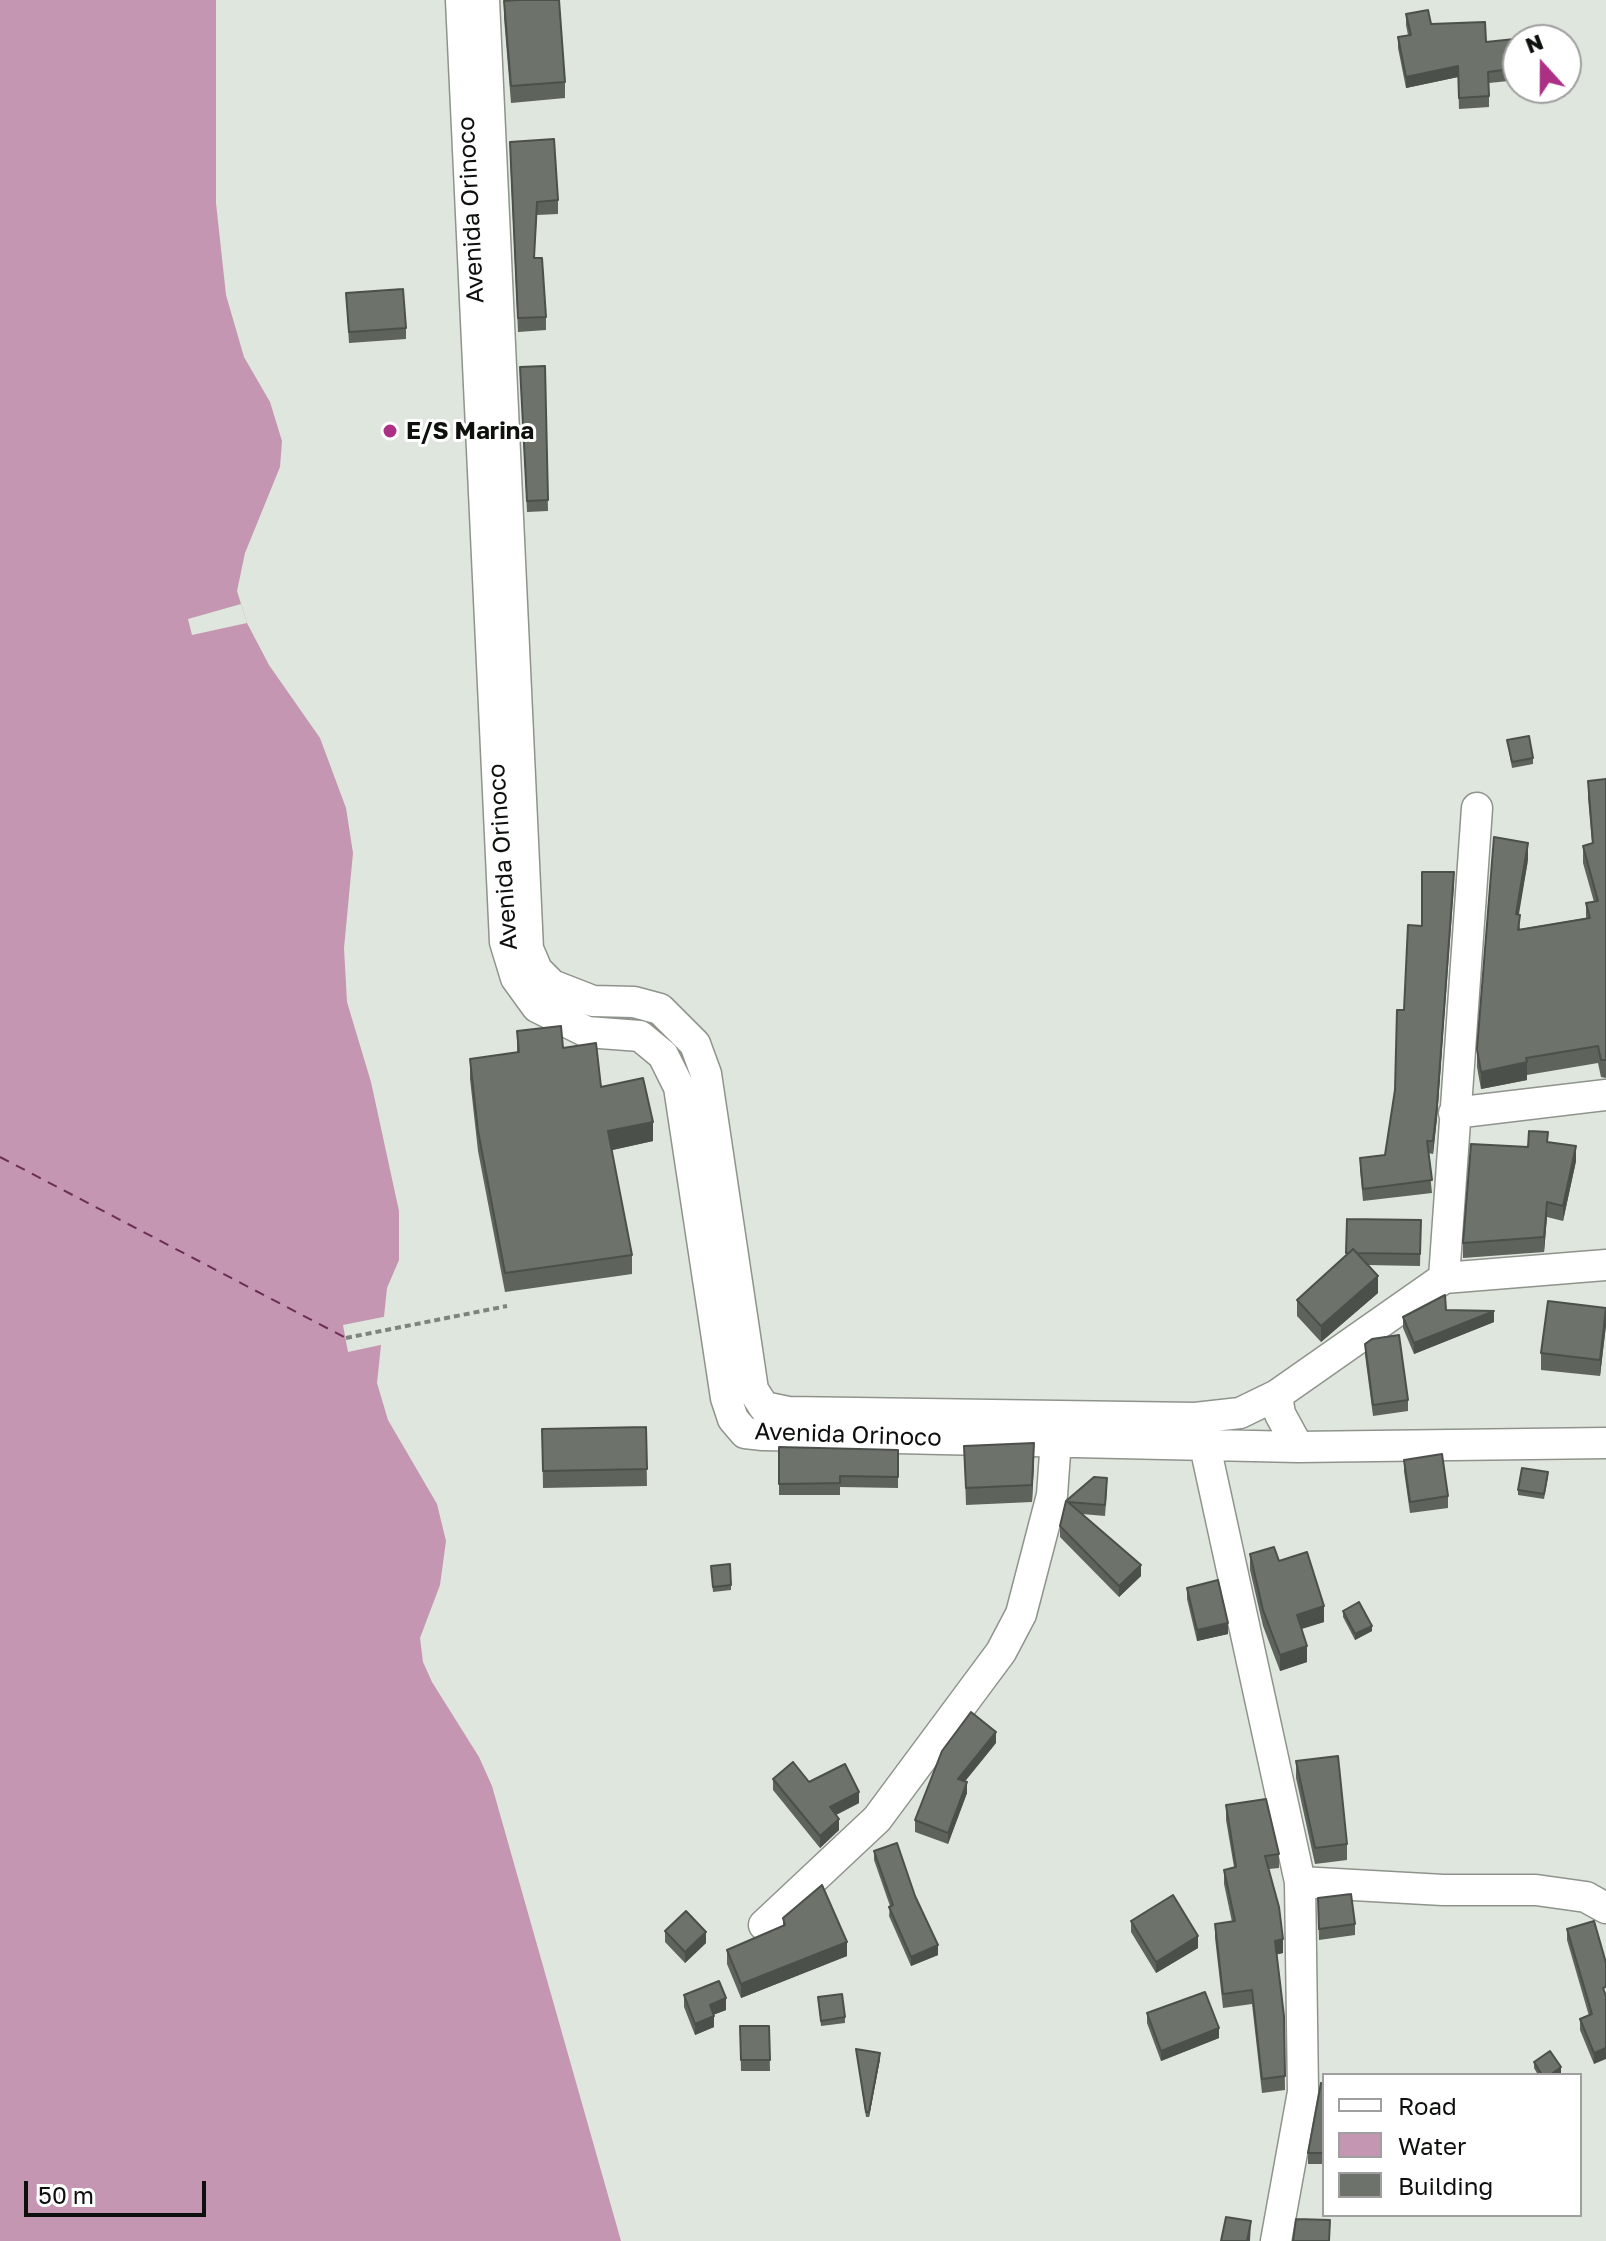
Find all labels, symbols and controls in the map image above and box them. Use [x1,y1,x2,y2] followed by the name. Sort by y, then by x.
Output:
[1502,24,1582,104] north arrow
[1521,27,1547,59] text: N
[452,116,490,304] street label: Avenida Orinoco
[406,417,534,445] place label: E/S Marina
[381,422,399,440] marker: E/S Marina
[482,763,524,951] street label: Avenida Orinoco
[754,1417,942,1453] street label: Avenida Orinoco
[1322,2073,1582,2217] legend
[1398,2091,1457,2120] text: Road
[1398,2131,1466,2160] text: Water
[28,2165,210,2215] scale bar
[1398,2171,1493,2200] text: Building
[38,2180,94,2209] text: 50 m

